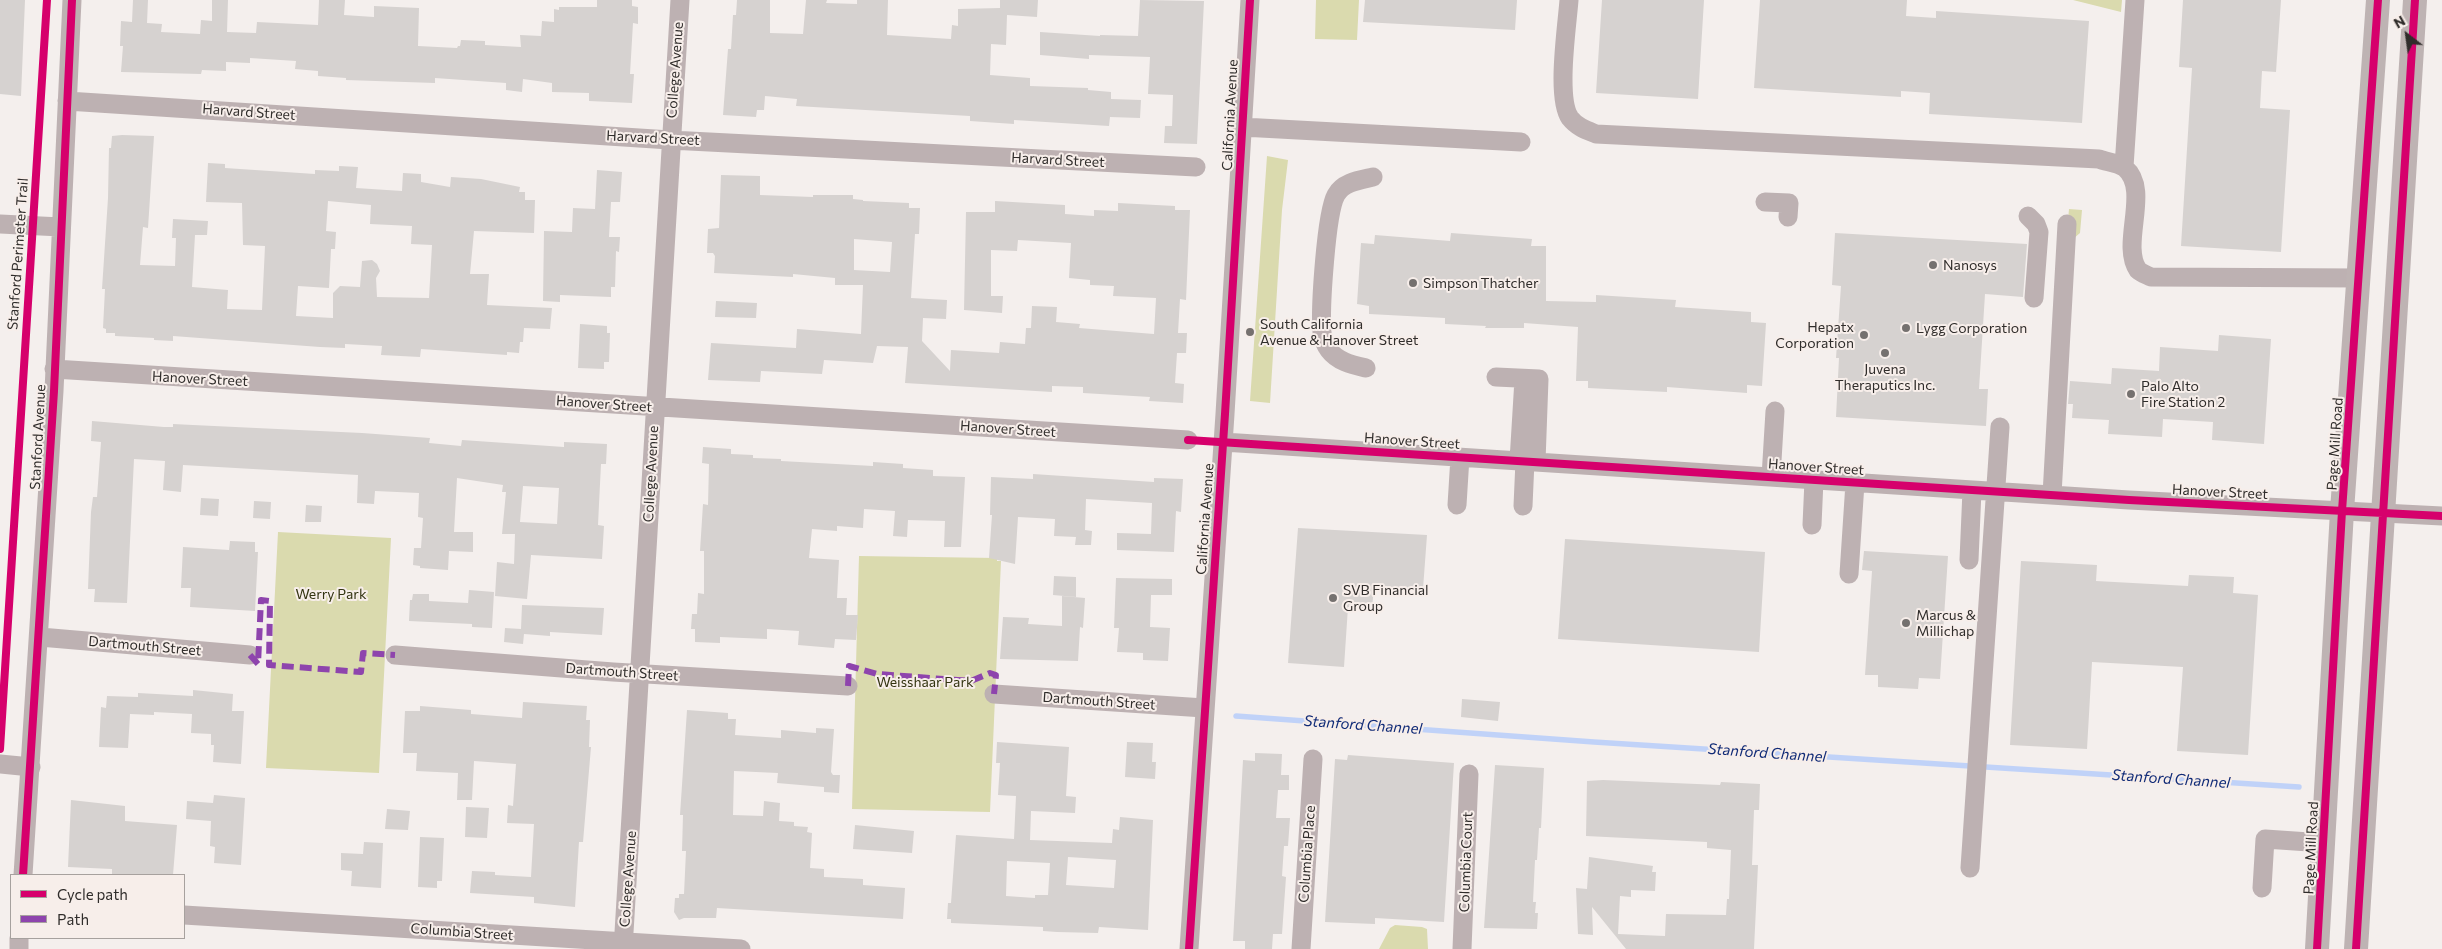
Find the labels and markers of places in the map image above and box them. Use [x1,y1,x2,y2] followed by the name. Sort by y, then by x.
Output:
[1943,257,1997,273] place label: Nanosys
[1927,259,1939,271] marker: Nanosys
[1423,275,1538,291] place label: Simpson Thatcher
[1407,277,1419,289] marker: Simpson Thatcher
[1260,316,1418,348] place label: South California Avenue & Hanover Street
[1775,319,1854,352] place label: Hepatx Corporation
[1916,320,2027,336] place label: Lygg Corporation
[1900,322,1912,334] marker: Lygg Corporation
[1244,326,1256,338] marker: South California Avenue & Hanover Street
[1858,329,1870,341] marker: Hepatx Corporation
[1879,347,1891,359] marker: Juvena Theraputics Inc.
[1835,361,1935,394] place label: Juvena Theraputics Inc.
[2141,378,2225,411] place label: Palo Alto Fire Station 2
[2125,388,2137,400] marker: Palo Alto Fire Station 2
[1343,582,1429,614] place label: SVB Financial Group
[1327,592,1339,604] marker: SVB Financial Group
[1916,607,1976,640] place label: Marcus & Millichap
[1900,617,1912,629] marker: Marcus & Millichap

